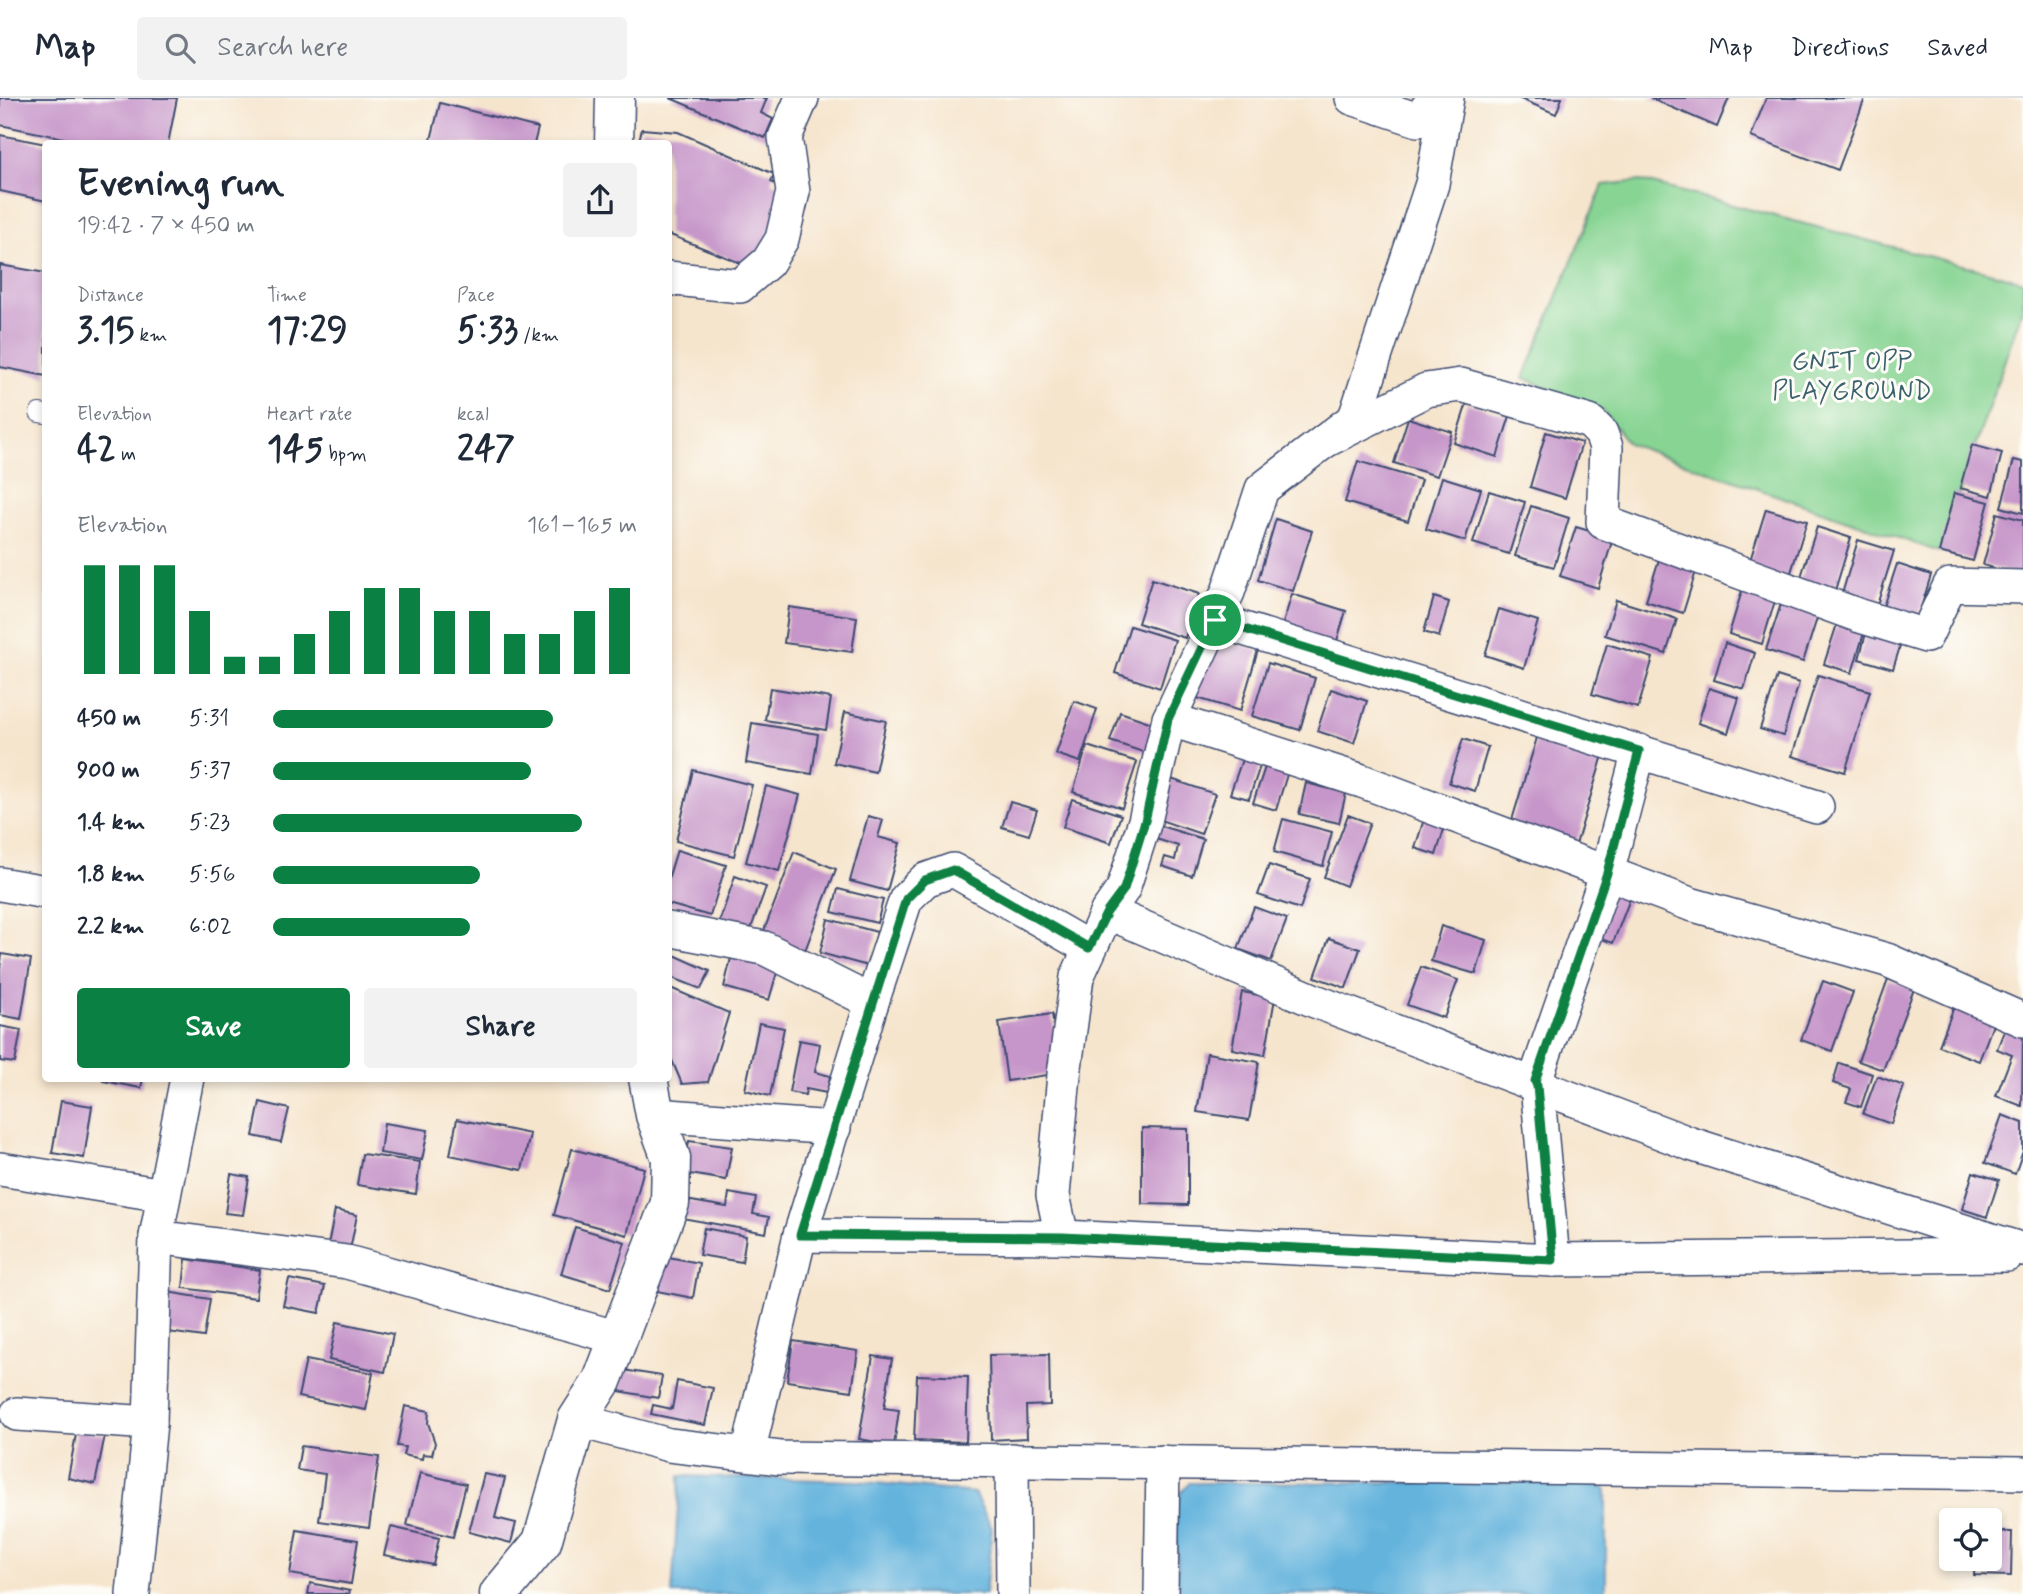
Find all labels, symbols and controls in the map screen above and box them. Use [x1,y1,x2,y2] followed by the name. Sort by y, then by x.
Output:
[137,17,627,80] search box
[35,26,95,70] text: Map
[161,29,199,67] icon: search
[217,31,348,65] text: Search here
[1709,33,1753,64] text: Map
[1791,33,1889,64] text: Directions
[1927,33,1988,64] text: Saved
[77,160,284,209] text: Evening run
[563,163,637,237] button: share
[77,211,255,241] text: 19:42 · 7 × 450 m
[77,283,144,308] text: Distance
[267,283,307,308] text: Time
[457,283,495,308] text: Pace
[77,308,134,354] text: 3.15
[267,308,348,354] text: 17:29
[457,308,518,354] text: 5:33
[134,323,167,348] text: km
[518,323,559,348] text: /km
[1772,345,1932,409] park label: GNIT OPP PLAYGROUND
[77,402,152,427] text: Elevation
[267,402,352,427] text: Heart rate
[457,402,489,427] text: kcal
[77,427,116,473] text: 42
[267,427,323,473] text: 145
[457,427,515,473] text: 247
[116,442,136,467] text: m
[323,442,367,467] text: bpm
[77,511,168,541] text: Elevation
[527,511,637,541] text: 161–165 m
[1185,590,1245,650] pin
[1196,601,1234,639] icon: arrive
[77,704,141,734] text: 450 m
[189,704,229,734] text: 5:31
[77,756,140,786] text: 900 m
[189,756,231,786] text: 5:37
[77,808,145,838] text: 1.4 km
[189,808,230,838] text: 5:23
[77,860,145,890] text: 1.8 km
[189,860,235,890] text: 5:56
[77,912,144,942] text: 2.2 km
[189,912,232,942] text: 6:02
[77,988,350,1068] button: Save
[364,988,637,1068] button: Share
[1939,1508,2002,1571] map controls
[1939,1508,2002,1571] button: locate

